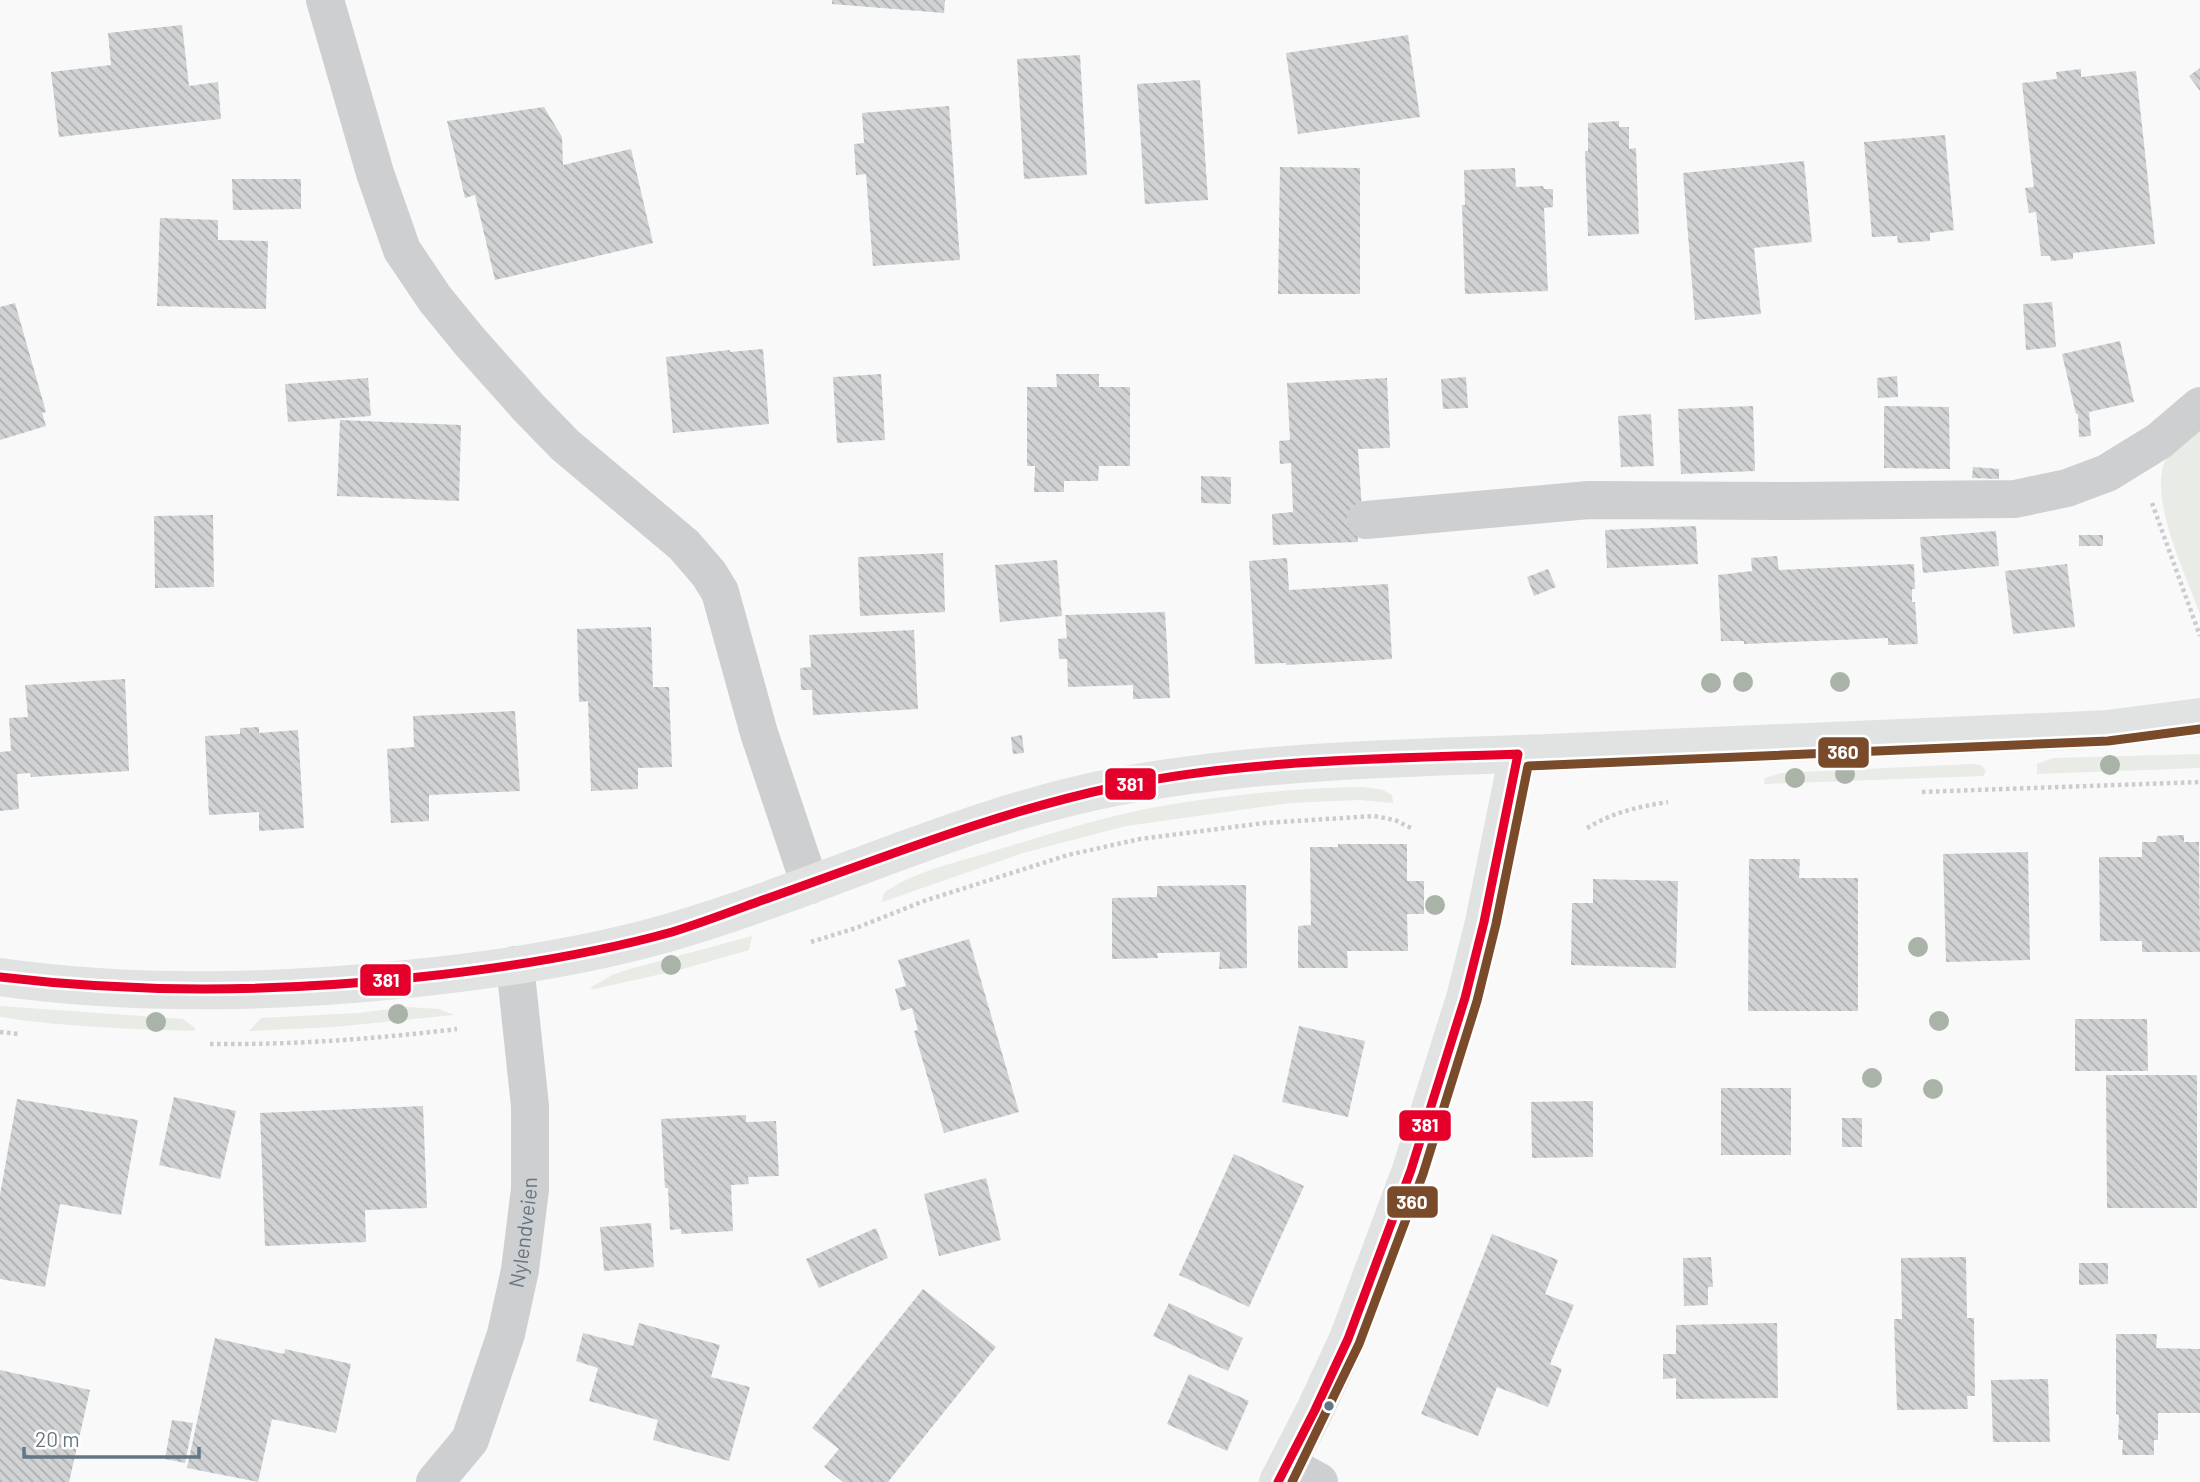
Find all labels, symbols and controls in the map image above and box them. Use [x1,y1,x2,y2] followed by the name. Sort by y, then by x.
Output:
[1817,736,1870,769] line badge: 360
[1827,740,1859,763] text: 360
[1104,767,1157,801] line badge: 381
[1116,772,1144,795] text: 381
[359,963,412,997] line badge: 381
[372,968,400,991] text: 381
[1398,1109,1452,1142] line badge: 381
[1411,1113,1439,1136] text: 381
[503,1177,541,1290] street label: Nylendveien
[1386,1185,1439,1219] line badge: 360
[1396,1190,1428,1213] text: 360
[1322,1399,1336,1413] unlabelled marker
[24,1416,200,1460] scale bar
[35,1426,80,1451] text: 20 m

